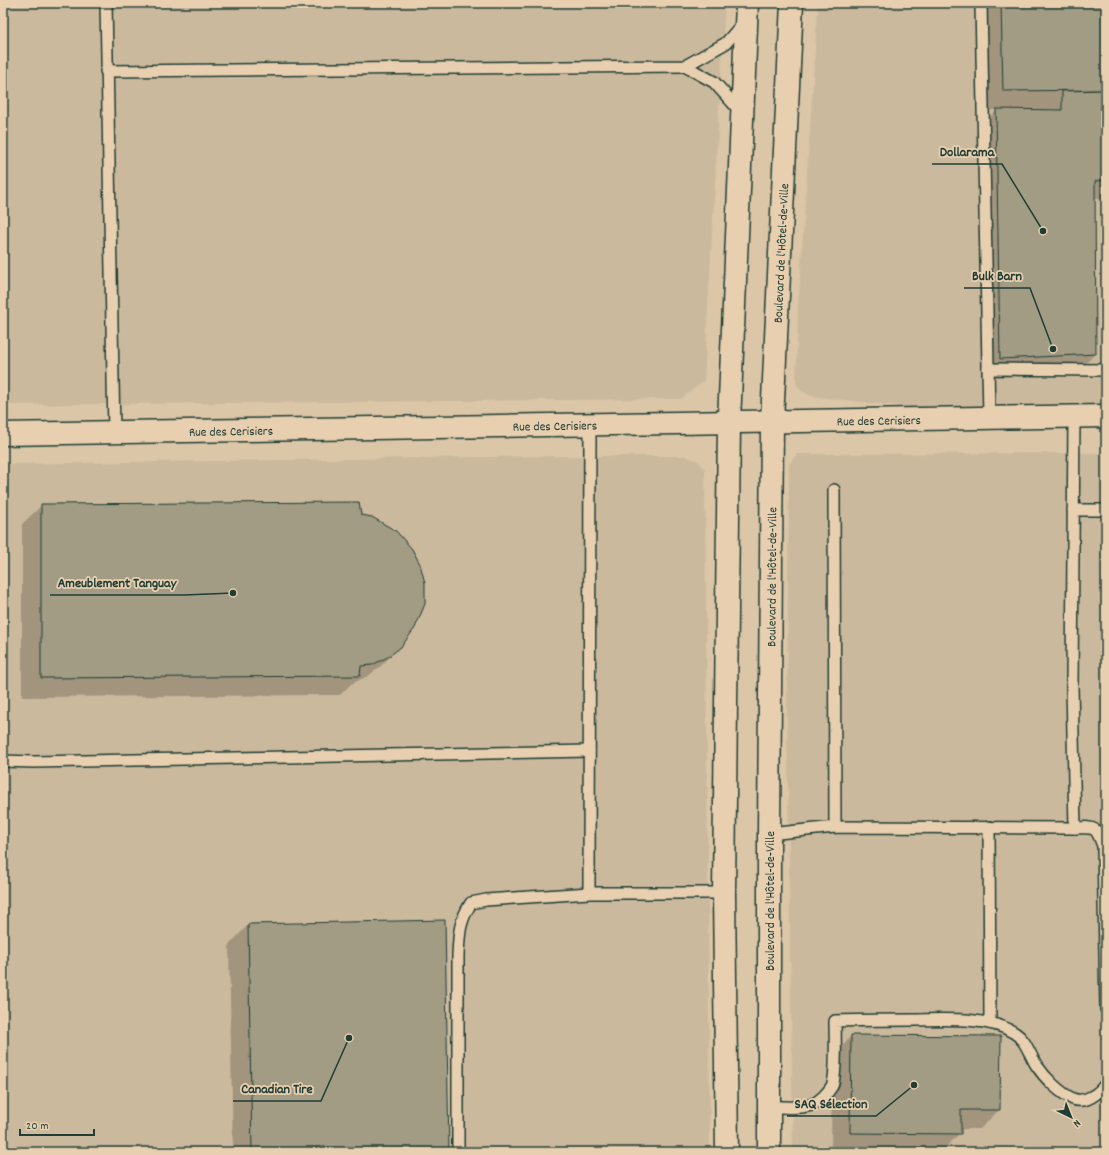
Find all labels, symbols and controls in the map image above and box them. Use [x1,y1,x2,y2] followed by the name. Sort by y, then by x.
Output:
[932,138,1002,164] callout: Dollarama
[940,143,996,163] text: Dollarama
[770,183,795,324] street label: Boulevard de l'Hôtel-de-Ville
[964,262,1030,288] callout: Bulk Barn
[972,267,1022,287] text: Bulk Barn
[837,412,921,432] street label: Rue des Cerisiers
[513,417,597,438] street label: Rue des Cerisiers
[189,423,273,443] street label: Rue des Cerisiers
[763,507,783,647] street label: Boulevard de l'Hôtel-de-Ville
[50,569,184,595] callout: Ameublement Tanguay
[58,574,178,594] text: Ameublement Tanguay
[762,831,781,971] street label: Boulevard de l'Hôtel-de-Ville
[233,1075,321,1101] callout: Canadian Tire
[241,1080,313,1100] text: Canadian Tire
[787,1090,876,1116] callout: SAQ Sélection
[795,1095,868,1115] text: SAQ Sélection
[1051,1097,1091,1137] north arrow
[20,1111,94,1137] scale bar
[1069,1115,1084,1131] text: N
[26,1118,49,1135] text: 20 m

